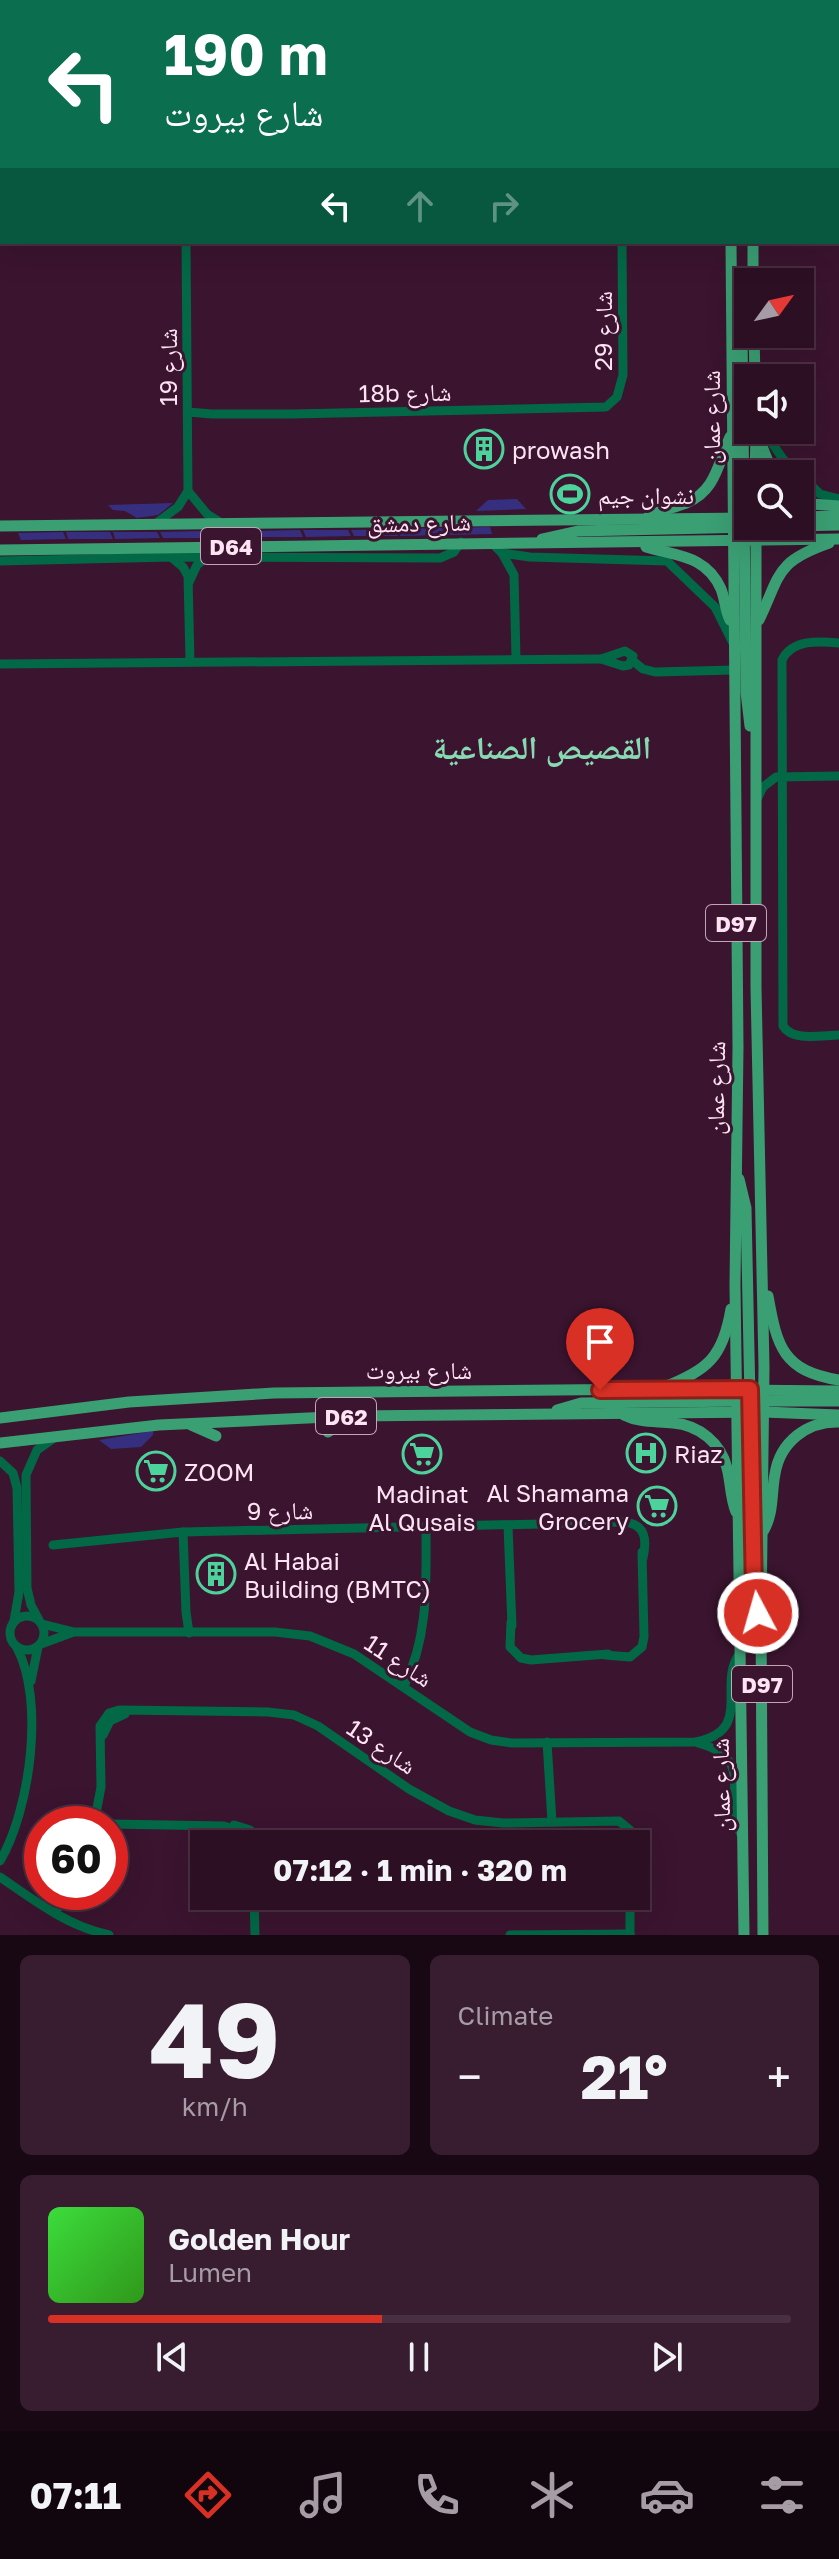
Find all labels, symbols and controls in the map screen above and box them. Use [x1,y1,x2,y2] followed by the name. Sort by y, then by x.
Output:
[164,20,328,87] text: 190 m
[32,32,136,136] icon: left
[164,91,323,134] text: شارع بيروت
[314,184,358,228] icon: left
[398,184,442,228] icon: ahead
[482,184,526,228] icon: right
[734,268,814,348] north arrow
[734,268,814,540] map controls
[588,291,619,371] street label: شارع 29
[153,328,184,406] street label: شارع 19
[734,364,814,444] button: sound
[696,370,727,464] street label: شارع عمان
[358,377,452,409] street label: 18b شارع
[463,428,505,470] building icon: prowash
[512,435,610,464] place label: prowash
[734,460,814,540] button: search
[549,473,591,515] sports icon: نشوان جيم
[598,480,694,512] place label: نشوان جيم
[367,507,471,539] street label: شارع دمشق
[201,528,261,564] road number: D64
[433,728,651,767] district label: القصيص الصناعية
[706,905,766,941] road number: D97
[700,1041,732,1135] street label: شارع عمان
[566,1308,634,1390] pin
[578,1320,622,1364] icon: arrive
[366,1355,472,1386] street label: شارع بيروت
[316,1398,376,1434] road number: D62
[625,1432,667,1474] hospital icon: Riaz
[401,1433,443,1475] supermarket icon: Madinat Al Qusais
[674,1439,723,1468] place label: Riaz
[135,1450,177,1492] supermarket icon: ZOOM
[184,1457,254,1486] place label: ZOOM
[486,1478,629,1535] place label: Al Shamama Grocery
[369,1479,476,1536] place label: Madinat Al Qusais
[636,1485,678,1527] supermarket icon: Al Shamama Grocery
[247,1495,313,1527] street label: شارع 9
[244,1546,431,1603] place label: Al Habai Building (BMTC)
[195,1553,237,1595] building icon: Al Habai Building (BMTC)
[716,1571,800,1655] position arrow
[359,1627,438,1694] street label: شارع 11
[732,1666,792,1702] road number: D97
[341,1712,422,1781] street label: شارع 13
[705,1738,737,1832] street label: شارع عمان
[24,1806,128,1910] speed limit sign: 60
[273,1852,567,1888] text: 07:12 · 1 min · 320 m
[149,1976,280,2101] text: 49
[458,2000,553,2031] text: Climate
[581,2040,668,2112] text: 21°
[458,2050,482,2103] text: −
[767,2050,791,2103] text: +
[182,2091,248,2122] text: km/h
[168,2221,350,2257] text: Golden Hour
[168,2257,252,2288] text: Lumen
[150,2335,194,2379] icon: previous
[397,2335,441,2379] icon: pause
[645,2335,689,2379] icon: next
[180,2467,236,2523] icon: directions
[295,2467,351,2523] icon: music
[409,2467,465,2523] icon: phone
[524,2467,580,2523] icon: climate
[639,2467,695,2523] icon: car
[754,2467,810,2523] icon: filters
[29,2474,121,2517] text: 07:11

